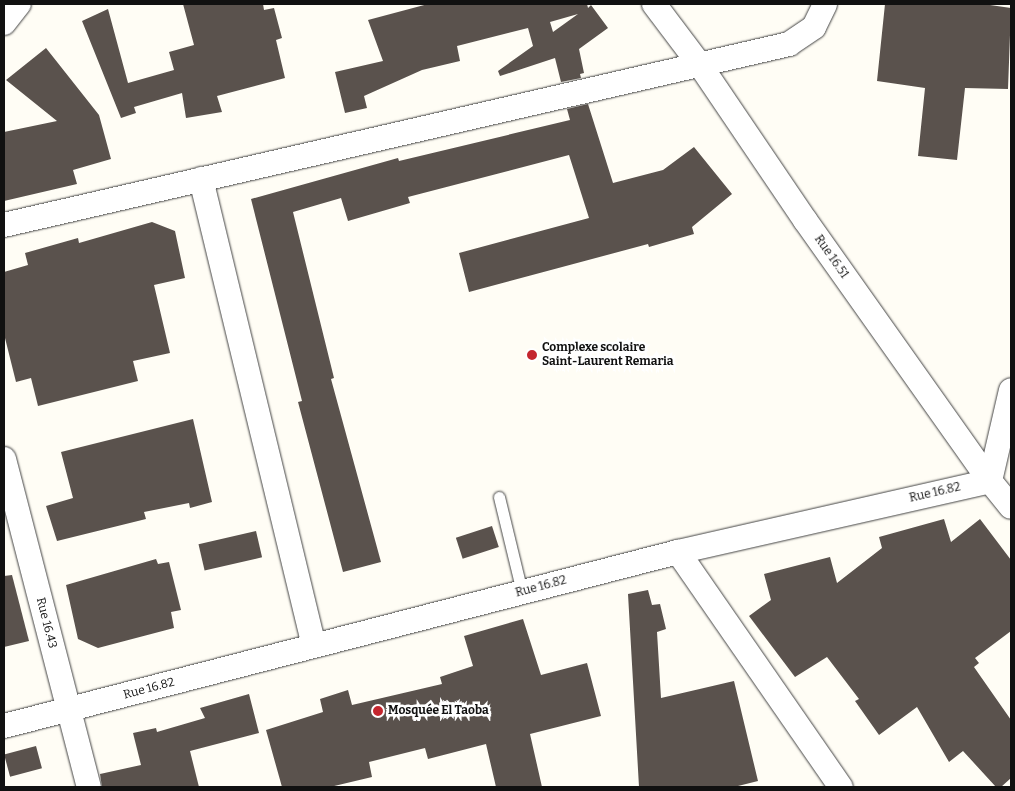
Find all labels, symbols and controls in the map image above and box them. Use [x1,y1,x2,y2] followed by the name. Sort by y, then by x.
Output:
[811,233,851,281] street label: Rue 16.51
[542,341,674,369] place label: Complexe scolaire Saint-Laurent Remaria
[526,349,538,361] marker: Complexe scolaire Saint-Laurent Remaria
[908,480,962,506] street label: Rue 16.82
[514,573,568,601] street label: Rue 16.82
[33,596,59,650] street label: Rue 16.43
[122,675,176,703] street label: Rue 16.82
[388,704,489,718] place label: Mosquée El Taoba
[372,705,384,717] marker: Mosquée El Taoba

